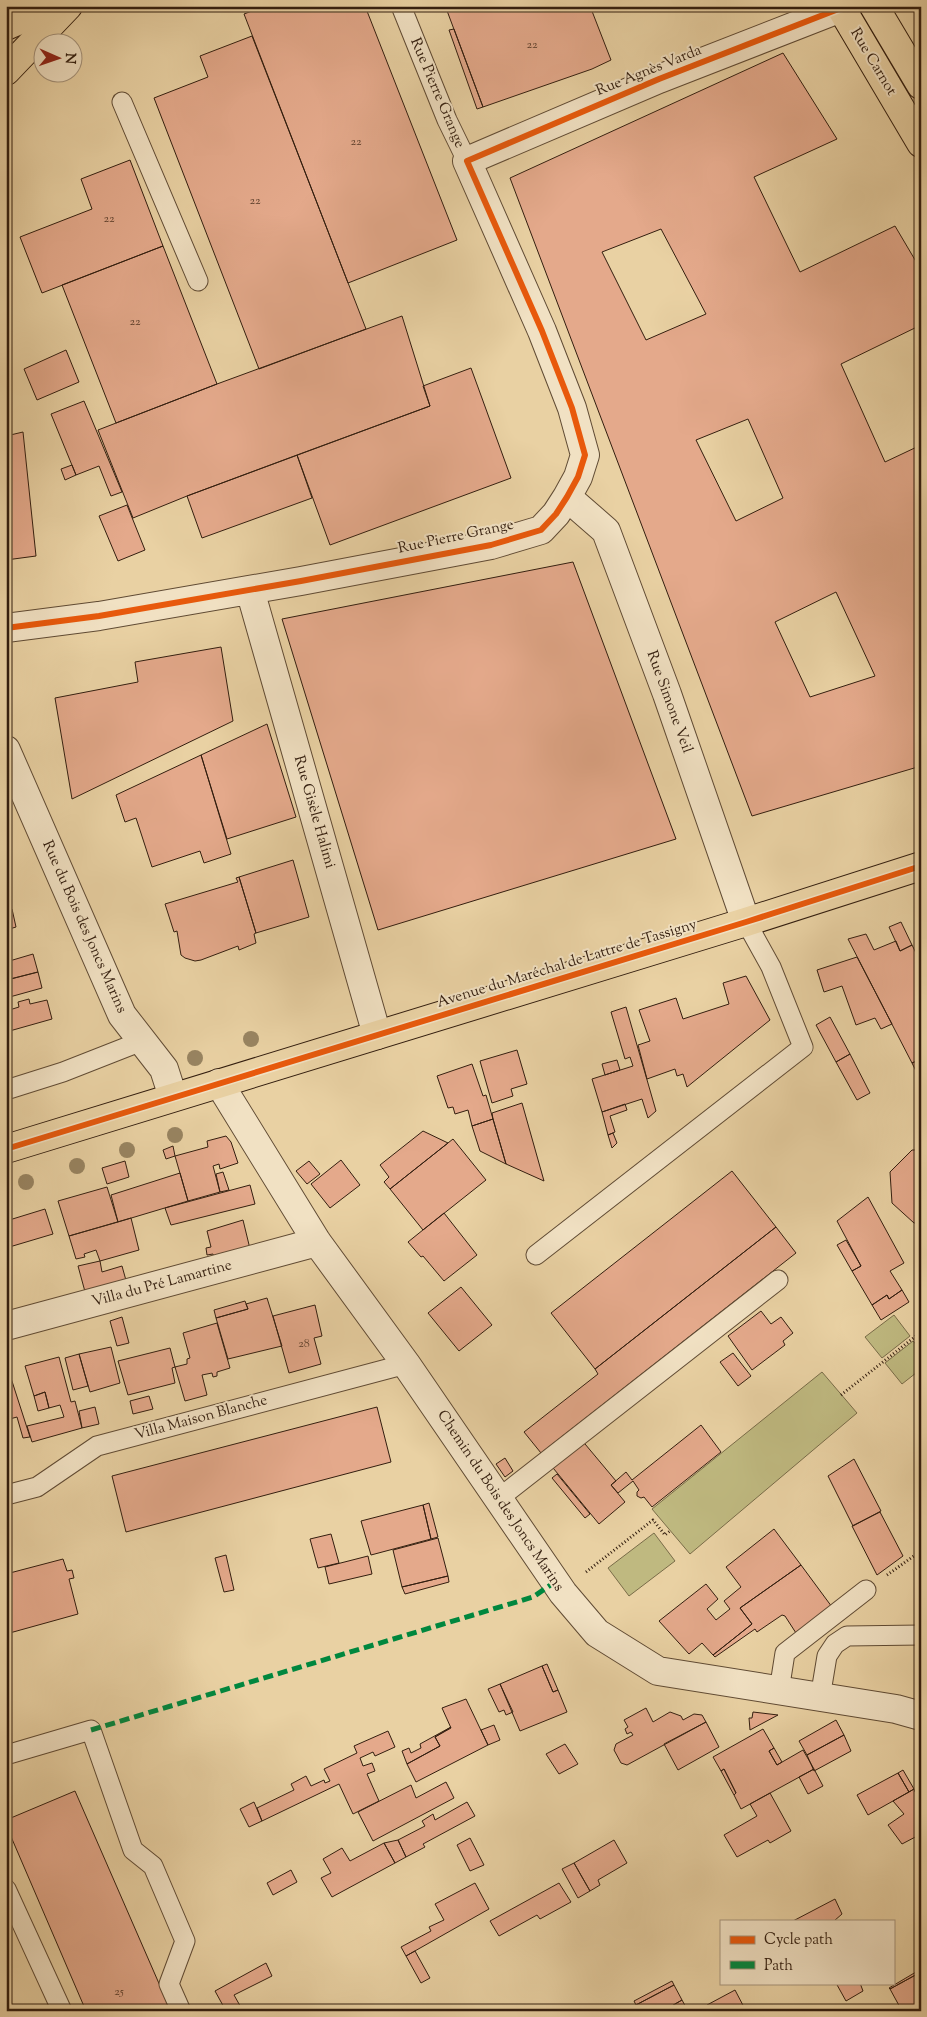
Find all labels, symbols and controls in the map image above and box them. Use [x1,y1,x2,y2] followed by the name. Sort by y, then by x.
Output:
[845,24,901,100] street label: Rue Carnot
[32,32,82,82] north arrow
[404,35,470,151] street label: Rue Pierre Grange
[526,36,538,54] house number: 22
[593,40,705,102] street label: Rue Agnès Varda
[59,52,79,64] text: N
[350,133,362,151] house number: 22
[249,192,261,210] house number: 22
[103,210,115,228] house number: 22
[129,313,141,331] house number: 22
[396,514,516,560] street label: Rue Pierre Grange
[641,648,697,756] street label: Rue Simone Veil
[288,753,340,871] street label: Rue Gisèle Halimi
[36,837,132,1017] street label: Rue du Bois des Joncs Marins
[435,914,700,1014] street label: Avenue du Maréchal de Lattre de Tassigny
[90,1255,234,1313] street label: Villa du Pré Lamartine
[298,1335,310,1353] house number: 28
[132,1390,270,1446] street label: Villa Maison Blanche
[431,1406,569,1596] street label: Chemin du Bois des Joncs Marins
[720,1920,894,1984] legend
[764,1930,833,1951] text: Cycle path
[764,1956,793,1977] text: Path
[114,1983,124,2001] house number: 25

